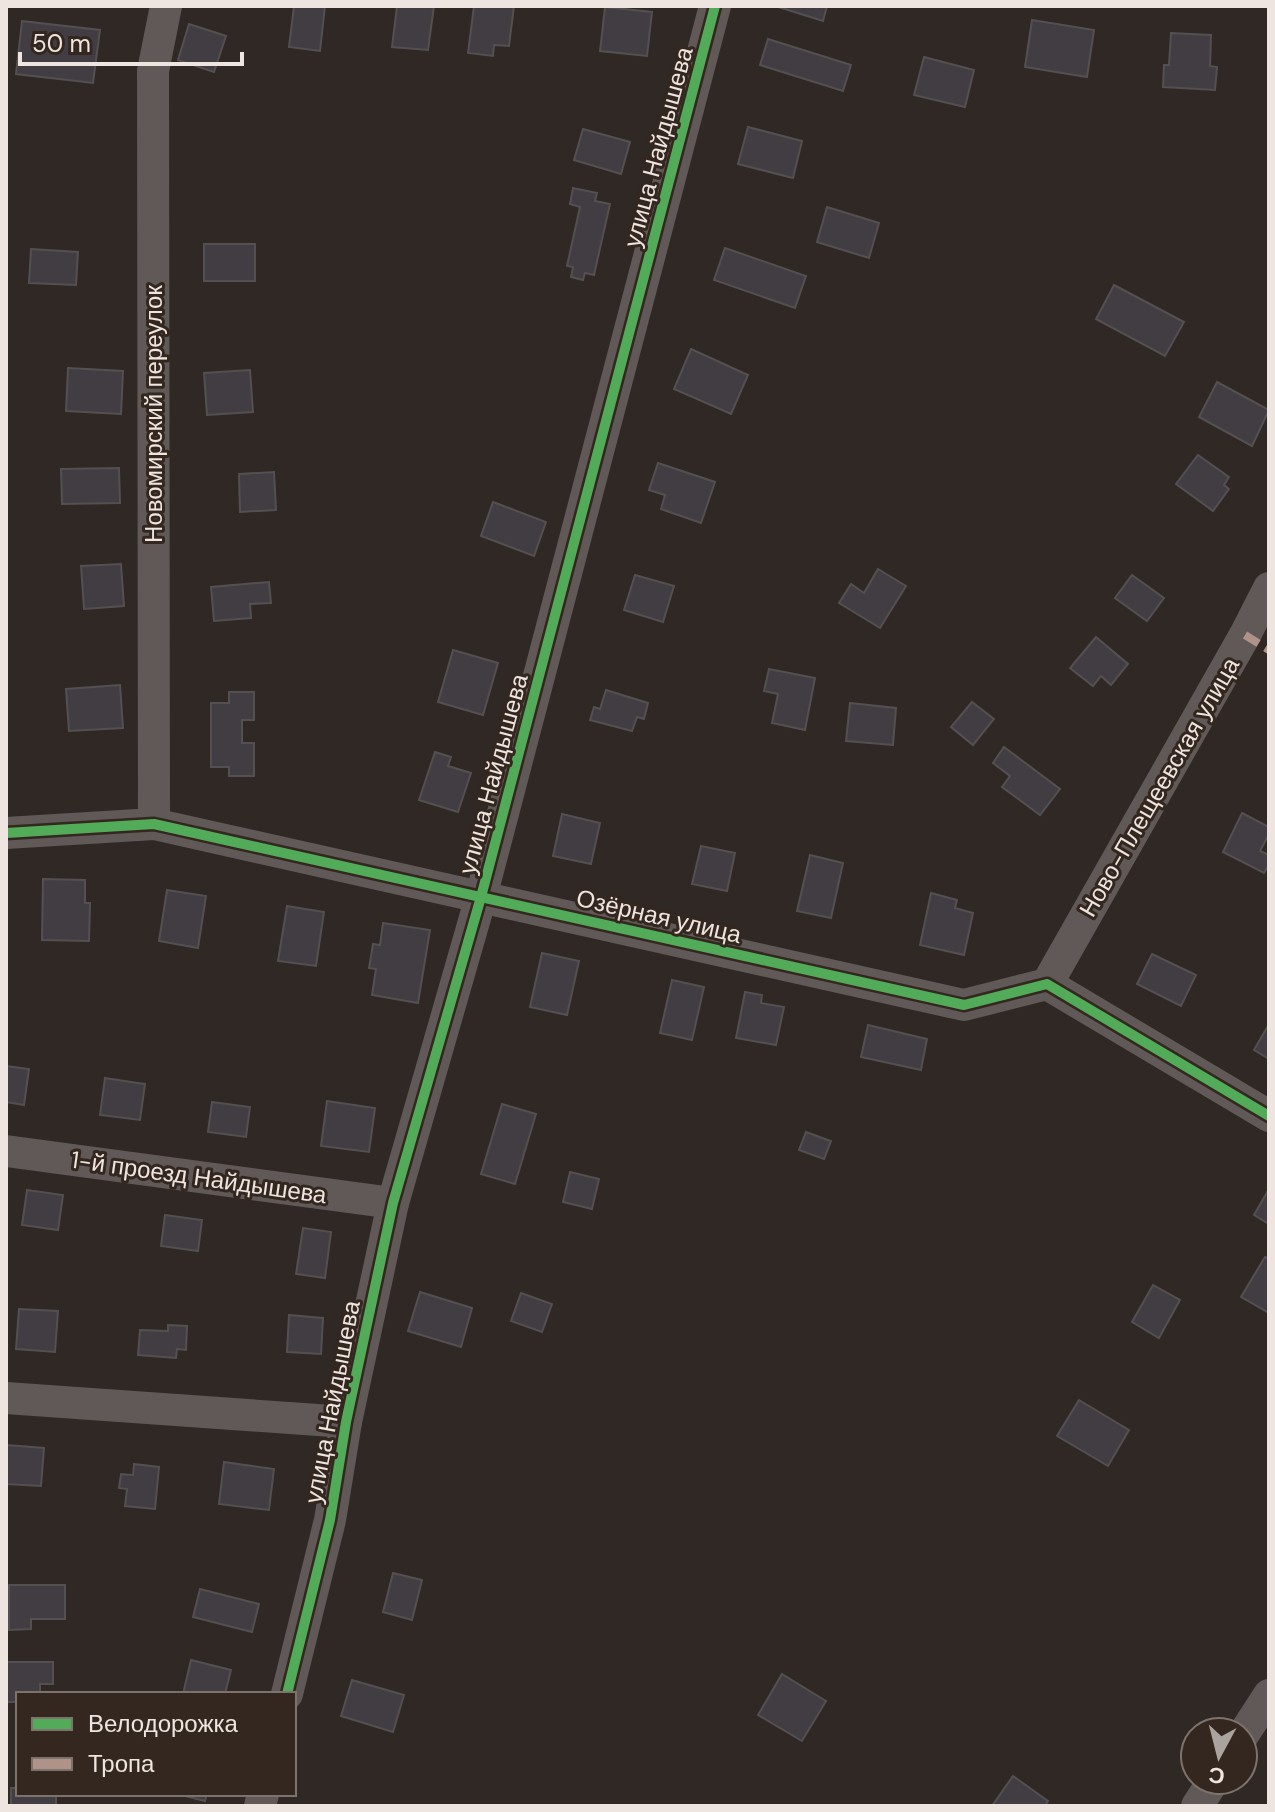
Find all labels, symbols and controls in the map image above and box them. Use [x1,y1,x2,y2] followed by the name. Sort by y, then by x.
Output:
[20,16,242,66] scale bar
[32,28,91,59] text: 50 m
[616,43,700,251] street label: улица Найдышева
[138,285,169,543] street label: Новомирский переулок
[1072,651,1246,922] street label: Ново-Плещеевская улица
[451,670,535,878] street label: улица Найдышева
[574,882,745,950] street label: Озёрная улица
[69,1144,329,1210] street label: 1-й проезд Найдышева
[297,1297,367,1506] street label: улица Найдышева
[16,1692,296,1796] legend
[88,1708,239,1739] text: Велодорожка
[1179,1716,1259,1796] north arrow
[88,1748,155,1779] text: Тропа
[1207,1760,1226,1791] text: С

